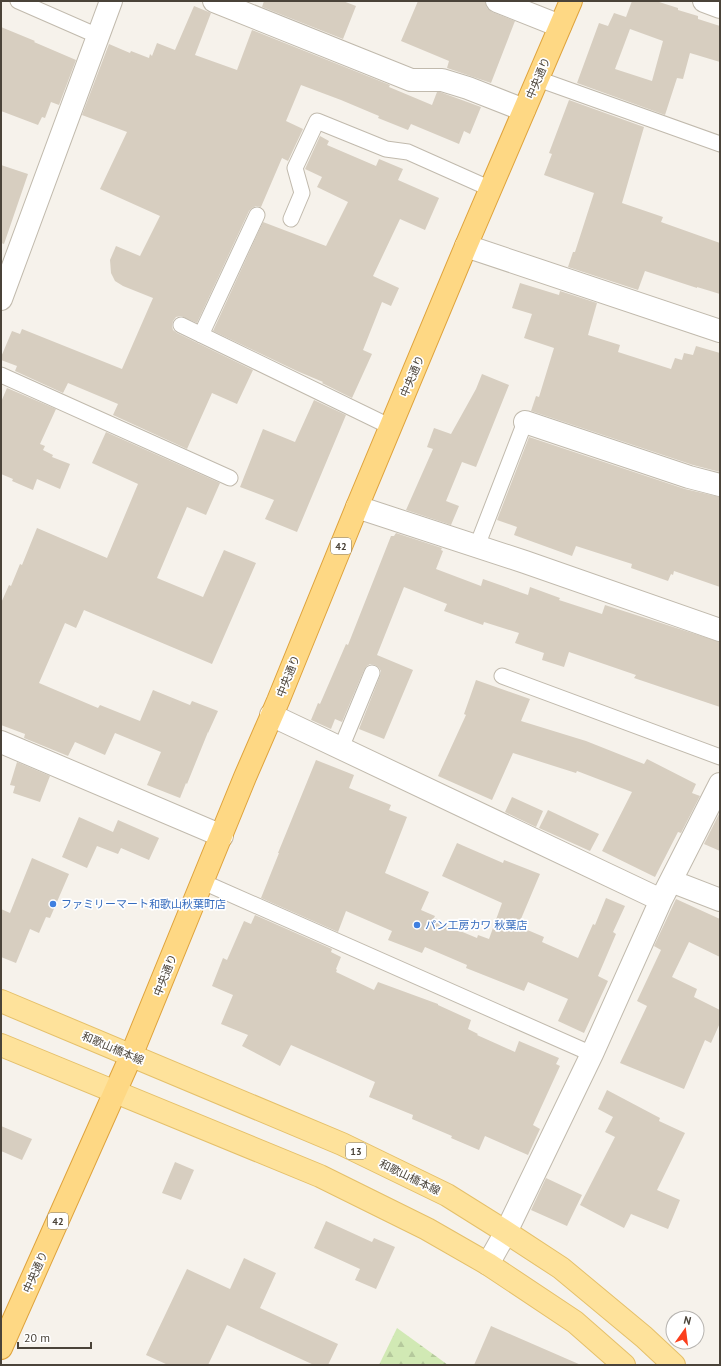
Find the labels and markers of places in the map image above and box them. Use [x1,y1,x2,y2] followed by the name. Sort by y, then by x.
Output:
[61,897,226,911] place label: ファミリーマート和歌山秋葉町店
[48,899,58,909] marker: ファミリーマート和歌山秋葉町店
[425,918,528,932] place label: パン工房カワ 秋葉店
[412,920,422,930] marker: パン工房カワ 秋葉店

